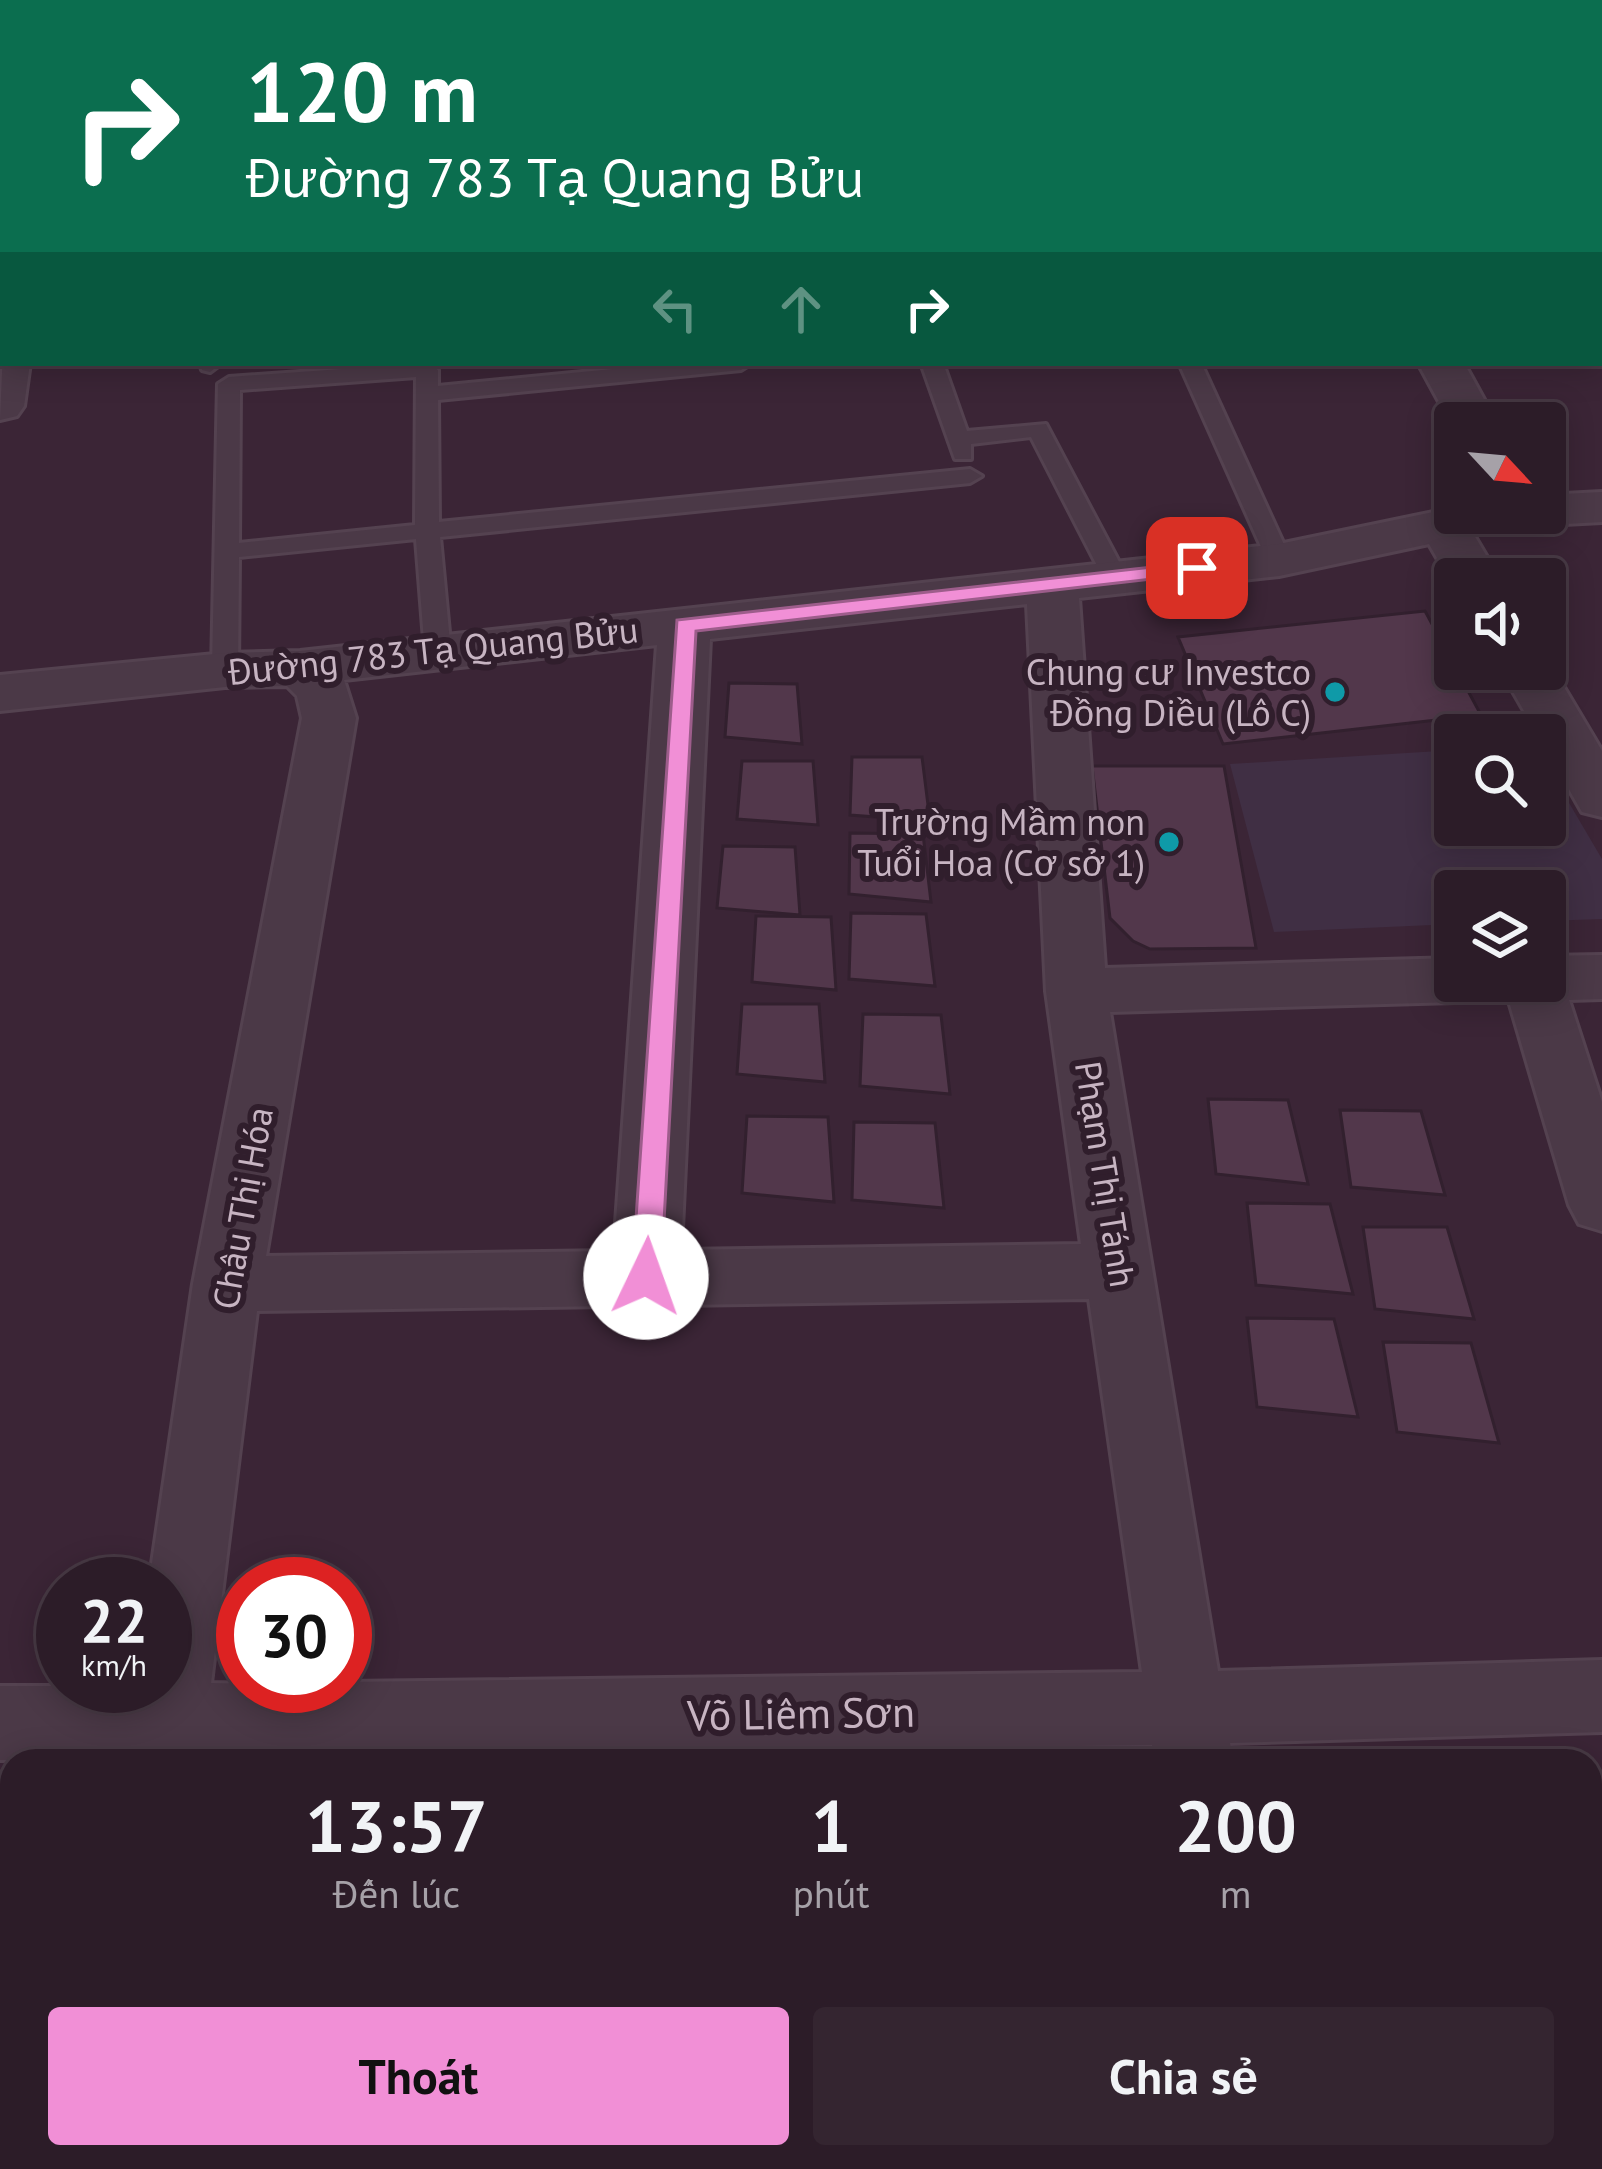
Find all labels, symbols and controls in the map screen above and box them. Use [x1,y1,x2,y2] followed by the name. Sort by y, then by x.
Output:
[246,36,478,145] text: 120 m
[48,48,204,204] icon: right
[246,142,864,212] text: Đường 783 Tạ Quang Bửu
[642,276,708,342] icon: left
[768,276,834,342] icon: ahead
[894,276,960,342] icon: right
[1434,402,1566,534] north arrow
[1434,402,1566,1002] map controls
[1146,517,1248,619] pin
[1164,535,1230,601] icon: arrive
[1434,558,1566,690] button: sound
[225,605,640,695] street label: Đường 783 Tạ Quang Bửu
[1026,648,1311,736] place label: Chung cư Investco Đồng Diều (Lô C)
[1322,679,1348,705] marker: Chung cư Investco Đồng Diều (Lô C)
[1434,714,1566,846] button: search
[857,798,1145,886] place label: Trường Mầm non Tuổi Hoa (Cơ sở 1)
[1156,829,1182,855] marker: Trường Mầm non Tuổi Hoa (Cơ sở 1)
[1434,870,1566,1002] button: layers
[1065,1058,1147,1290] street label: Phạm Thị Tánh
[201,1103,283,1313] street label: Châu Thị Hóa
[583,1214,709,1340] position arrow
[216,1557,372,1713] speed limit sign: 30
[80,1581,148,1659] text: 22
[81,1645,147,1684] text: km/h
[686,1684,915,1743] street label: Võ Liêm Sơn
[305,1779,488,1872] text: 13:57
[811,1779,851,1872] text: 1
[1174,1779,1297,1872] text: 200
[333,1868,460,1919] text: Đến lúc
[793,1868,869,1919] text: phút
[1220,1868,1252,1919] text: m
[48,2007,789,2145] button: Thoát
[813,2007,1554,2145] button: Chia sẻ

